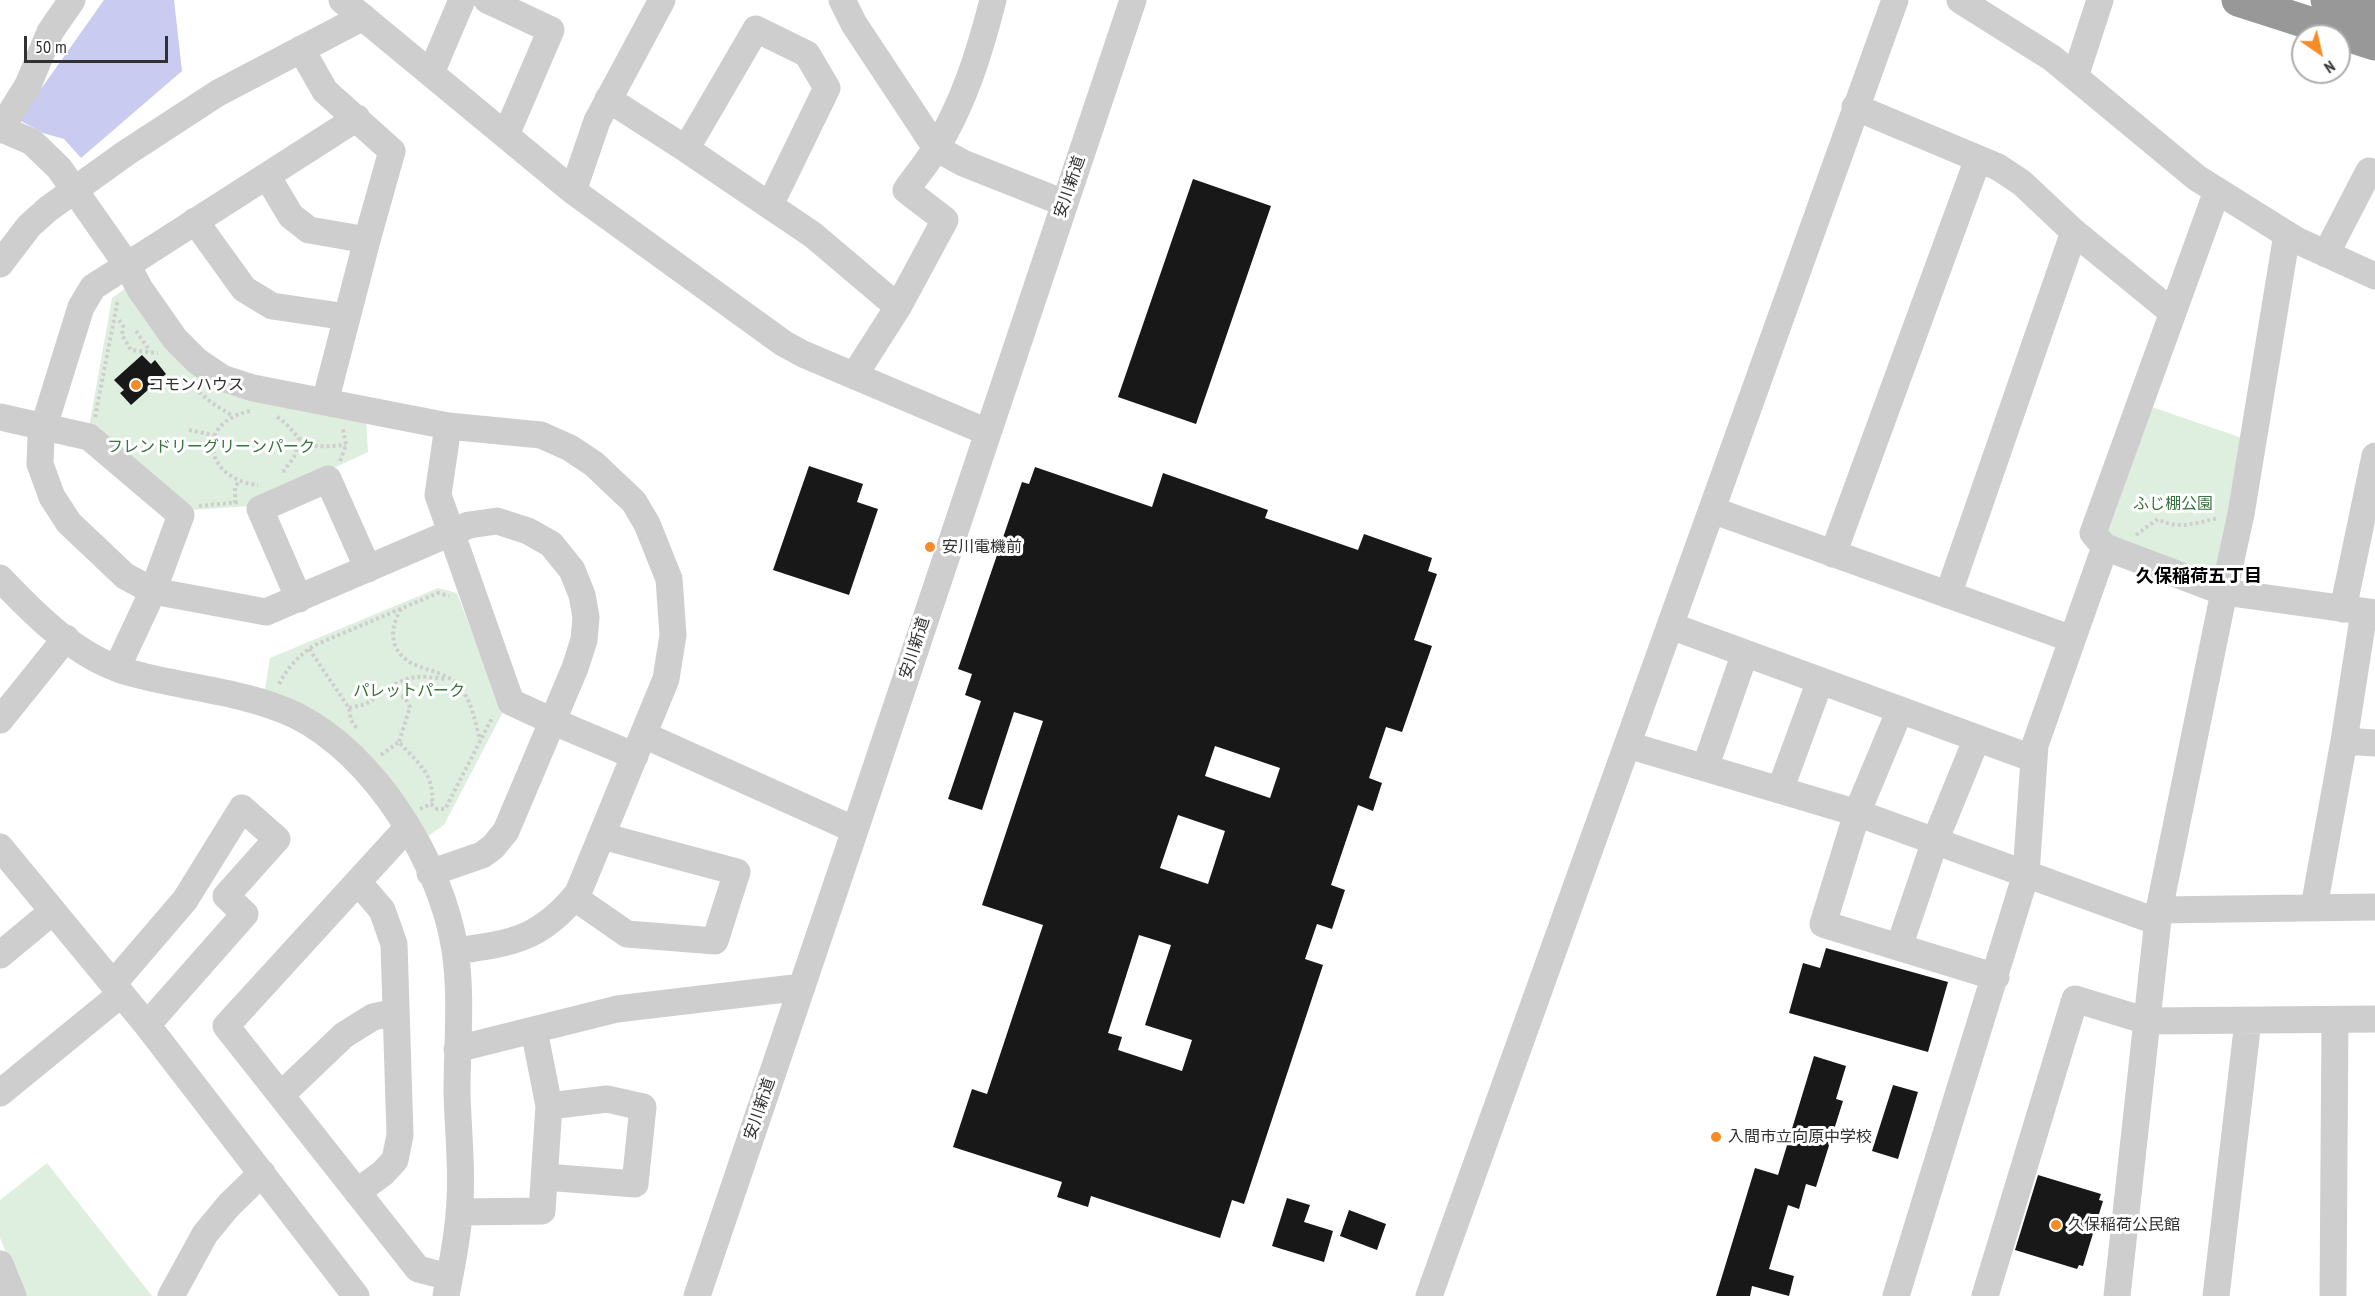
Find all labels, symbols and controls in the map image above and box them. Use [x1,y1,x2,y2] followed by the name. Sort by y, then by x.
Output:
[27,24,171,62] scale bar
[2291,24,2351,84] north arrow
[35,35,67,58] text: 50 m
[2321,57,2339,78] text: N
[1051,154,1089,220] street label: 安川新道
[148,375,244,395] place label: コモンハウス
[129,378,143,392] marker: コモンハウス
[107,437,315,457] park label: フレンドリーグリーンパーク
[2133,494,2213,514] park label: ふじ棚公園
[942,537,1022,557] place label: 安川電機前
[923,540,937,554] marker: 安川電機前
[2136,566,2262,588] district label: 久保稲荷五丁目
[896,615,934,681] street label: 安川新道
[353,681,465,701] park label: パレットパーク
[741,1076,779,1142] street label: 安川新道
[1728,1127,1872,1147] place label: 入間市立向原中学校
[1709,1130,1723,1144] marker: 入間市立向原中学校
[2068,1215,2180,1235] place label: 久保稲荷公民館
[2049,1218,2063,1232] marker: 久保稲荷公民館

